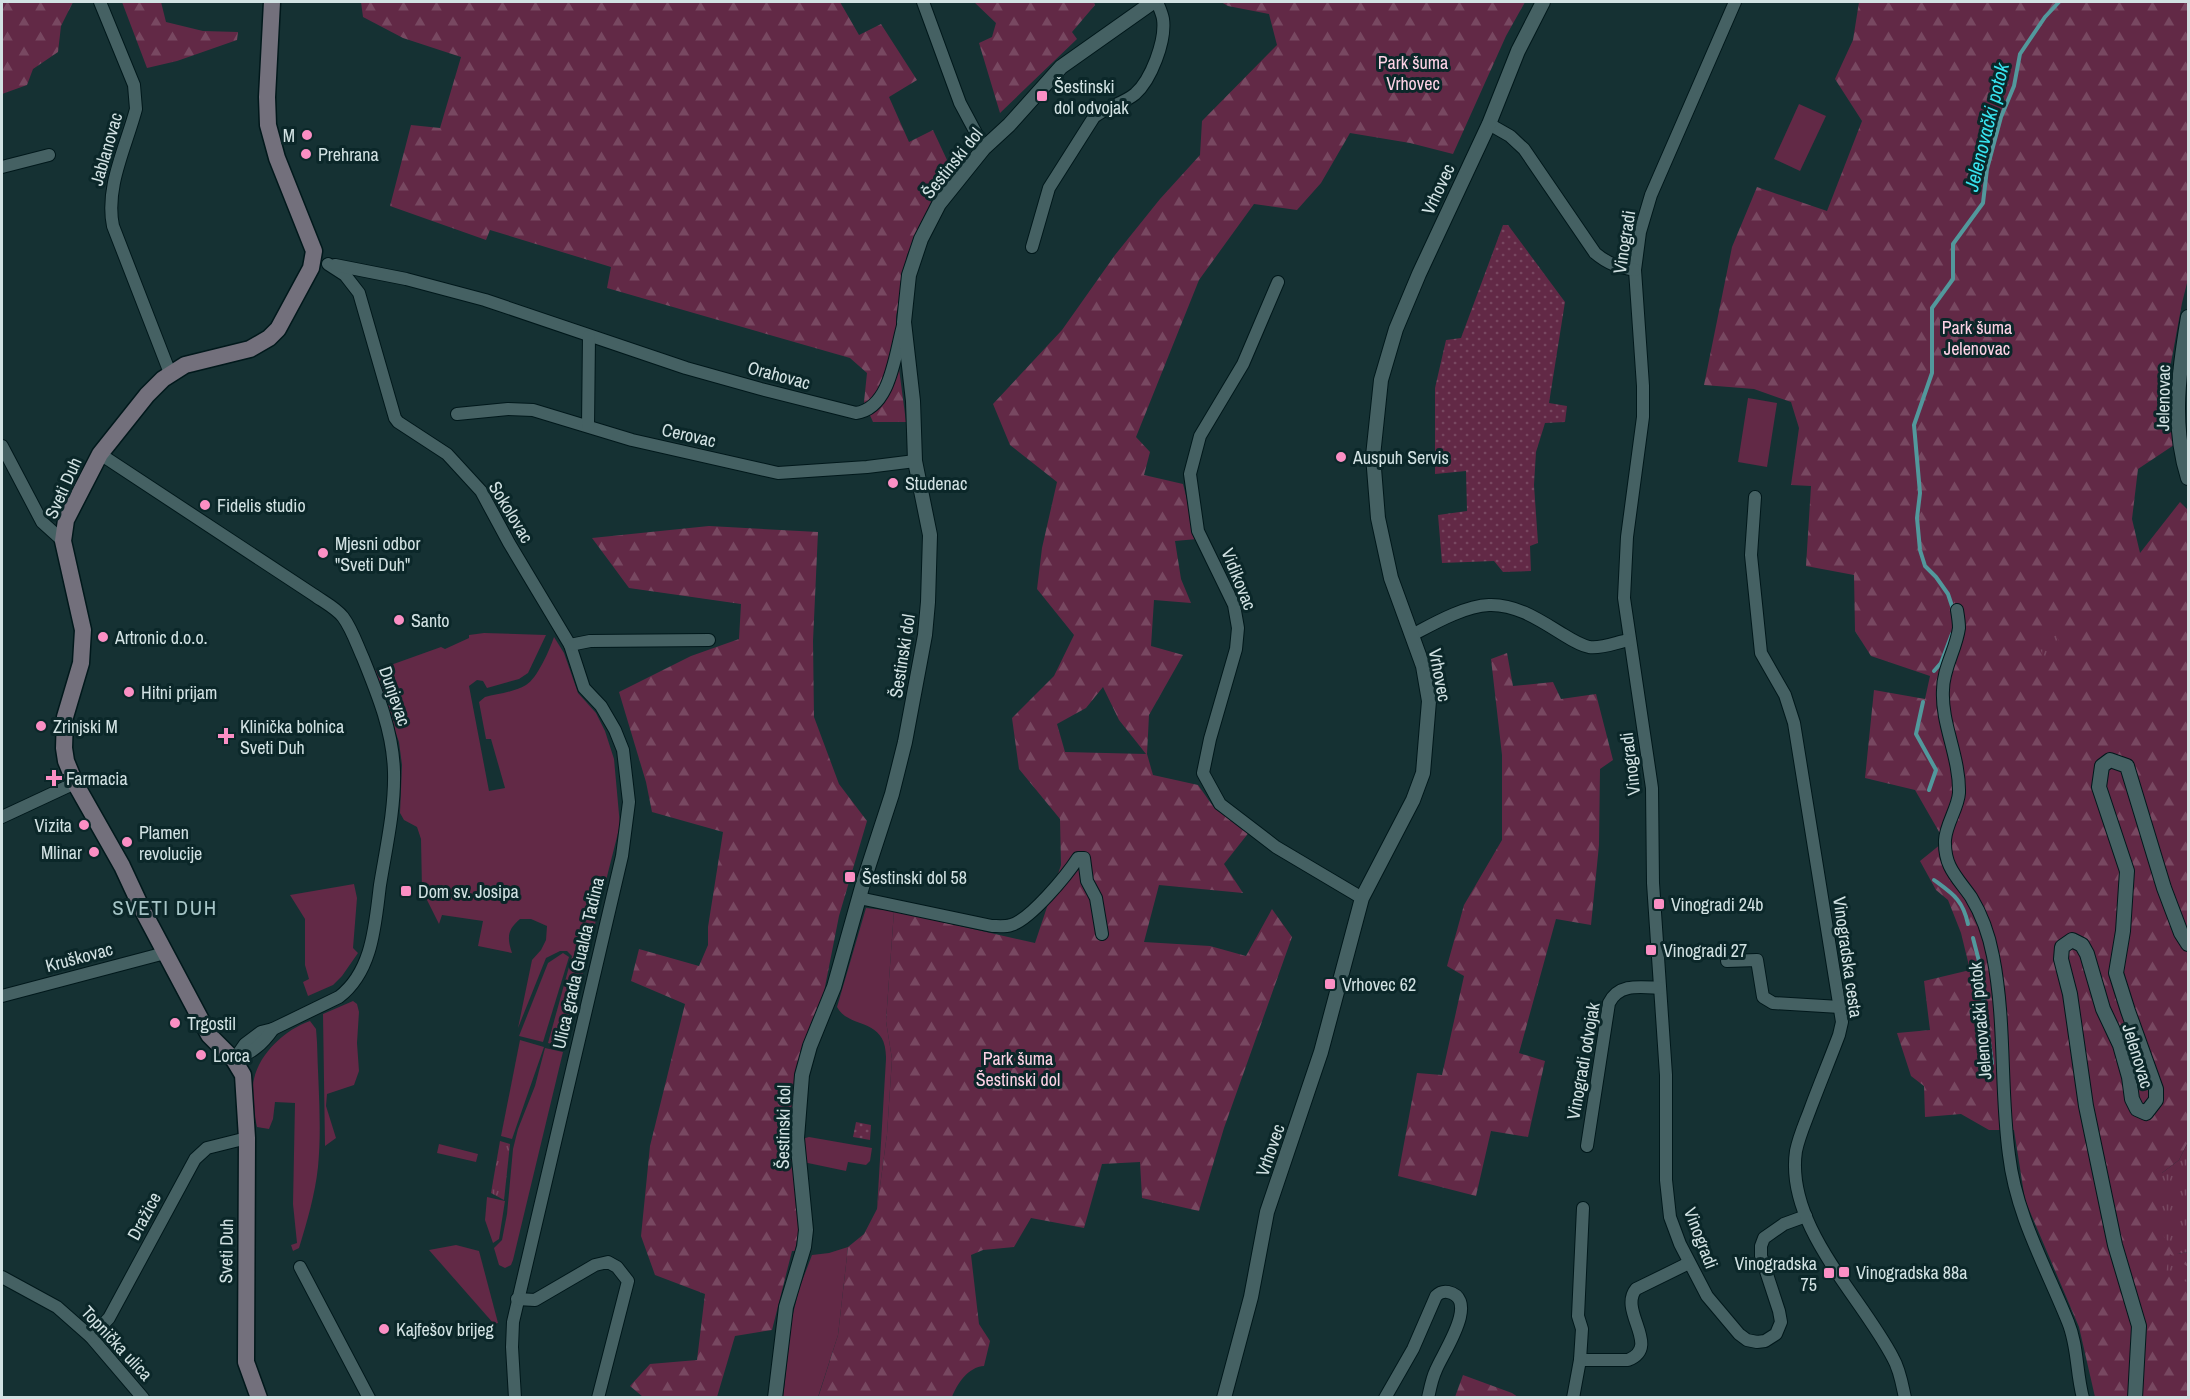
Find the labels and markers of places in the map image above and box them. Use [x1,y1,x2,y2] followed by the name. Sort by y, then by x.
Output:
[1054,74,1129,120] place label: Šestinski dol odvojak
[1035,89,1049,103] marker: Šestinski dol odvojak
[283,123,295,148] place label: M
[300,128,314,142] marker: M
[318,142,379,167] place label: Prehrana
[299,147,313,161] marker: Prehrana
[1352,445,1449,470] place label: Auspuh Servis
[1334,450,1348,464] marker: Auspuh Servis
[905,471,967,496] place label: Studenac
[886,476,900,490] marker: Studenac
[217,493,306,518] place label: Fidelis studio
[198,498,212,512] marker: Fidelis studio
[335,531,420,577] place label: Mjesni odbor "Sveti Duh"
[316,546,330,560] marker: Mjesni odbor "Sveti Duh"
[411,608,450,633] place label: Santo
[392,613,406,627] marker: Santo
[114,625,208,650] place label: Artronic d.o.o.
[96,630,110,644] marker: Artronic d.o.o.
[141,680,217,705] place label: Hitni prijam
[122,685,136,699] marker: Hitni prijam
[53,714,118,739] place label: Zrinjski M
[240,714,344,760] place label: Klinička bolnica Sveti Duh
[34,719,48,733] marker: Zrinjski M
[217,727,235,745] marker: Klinička bolnica Sveti Duh
[66,766,128,791] place label: Farmacia
[47,771,61,785] marker: Farmacia
[35,813,72,838] place label: Vizita
[77,818,91,832] marker: Vizita
[139,820,202,866] place label: Plamen revolucije
[120,835,134,849] marker: Plamen revolucije
[41,840,82,865] place label: Mlinar
[87,845,101,859] marker: Mlinar
[862,865,967,890] place label: Šestinski dol 58
[843,870,857,884] marker: Šestinski dol 58
[418,879,519,904] place label: Dom sv. Josipa
[399,884,413,898] marker: Dom sv. Josipa
[1671,892,1763,917] place label: Vinogradi 24b
[1652,897,1666,911] marker: Vinogradi 24b
[1663,938,1747,963] place label: Vinogradi 27
[1644,943,1658,957] marker: Vinogradi 27
[1342,972,1416,997] place label: Vrhovec 62
[1323,977,1337,991] marker: Vrhovec 62
[187,1011,236,1036] place label: Trgostil
[168,1016,182,1030] marker: Trgostil
[213,1043,250,1068] place label: Lorca
[194,1048,208,1062] marker: Lorca
[1734,1251,1817,1297] place label: Vinogradska 75
[1856,1260,1967,1285] place label: Vinogradska 88a
[1837,1265,1851,1279] marker: Vinogradska 88a
[1822,1266,1836,1280] marker: Vinogradska 75
[396,1317,494,1342] place label: Kajfešov brijeg
[377,1322,391,1336] marker: Kajfešov brijeg

